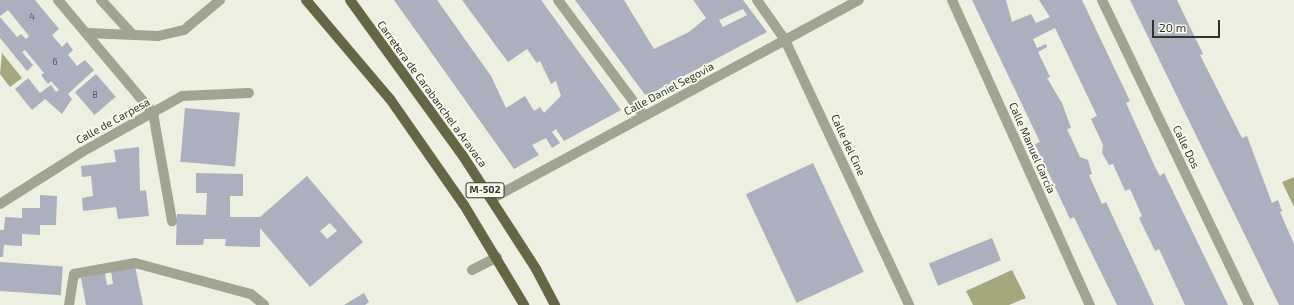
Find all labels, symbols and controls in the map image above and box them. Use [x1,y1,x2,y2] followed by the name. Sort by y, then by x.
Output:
[29,12,35,22] house number: 4
[1154,12,1222,38] scale bar
[374,18,490,170] street label: Carretera de Carabanchel a Aravaca
[1159,20,1186,34] text: 20 m
[52,57,58,67] house number: 6
[622,60,716,118] street label: Calle Daniel Segovia
[92,90,98,100] house number: 8
[74,95,152,147] street label: Calle de Carpesa
[1006,100,1058,196] street label: Calle Manuel García
[828,112,868,178] street label: Calle del Cine
[1170,123,1202,171] street label: Calle Dos
[465,182,505,198] road number: M-502

